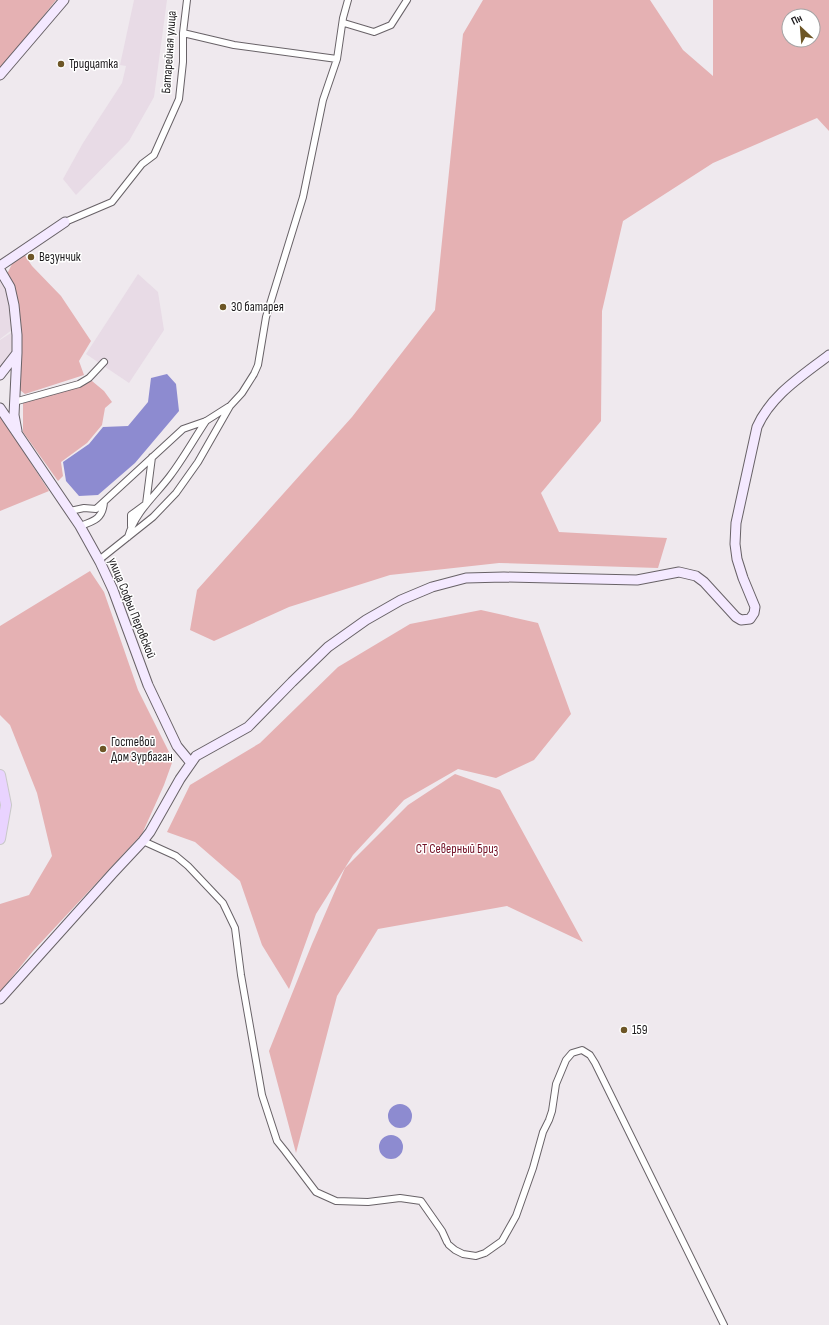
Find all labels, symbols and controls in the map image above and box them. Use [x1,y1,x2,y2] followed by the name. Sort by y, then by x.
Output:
[781,8,821,48] north arrow
[158,10,180,94] street label: Батарейная улица
[789,11,805,28] text: Пн
[69,56,118,72] place label: Тридцатка
[56,59,66,69] marker: Тридцатка
[39,249,81,265] place label: Везунчик
[26,252,36,262] marker: Везунчик
[231,299,284,315] place label: 30 батарея
[218,302,228,312] marker: 30 батарея
[104,555,160,661] street label: улица Софьи Перовской
[111,734,173,765] place label: Гостевой Дом Зурбаган
[98,744,108,754] marker: Гостевой Дом Зурбаган
[416,841,499,857] park label: СТ Северный Бриз
[632,1022,648,1038] place label: 159
[619,1025,629,1035] marker: 159

